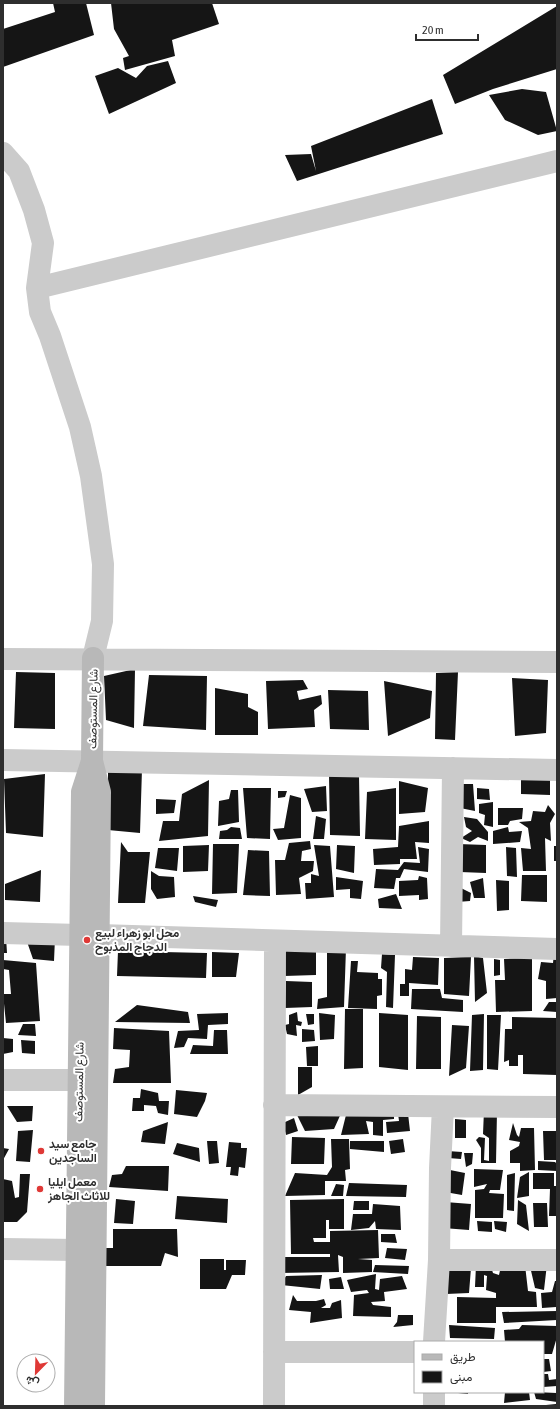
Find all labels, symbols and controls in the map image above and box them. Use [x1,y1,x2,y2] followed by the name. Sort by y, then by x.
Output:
[416,16,478,42] scale bar
[422,23,444,37] text: 20 m
[85,669,103,749] street label: شارع المستوصف
[95,926,180,955] place label: محل ابو زهراء لبيع الدجاج المذبوح
[82,935,92,945] marker: محل ابو زهراء لبيع الدجاج المذبوح
[71,1042,89,1122] street label: شارع المستوصف
[49,1137,97,1165] place label: جامع سيد الساجدين
[36,1146,46,1156] marker: جامع سيد الساجدين
[47,1175,110,1204] place label: معمل ايليا للاثاث الجاهز
[35,1184,45,1194] marker: معمل ايليا للاثاث الجاهز
[414,1341,544,1393] legend
[450,1350,476,1365] text: طريق
[16,1353,56,1393] north arrow
[450,1370,472,1385] text: مبنى
[24,1373,41,1390] text: ش

